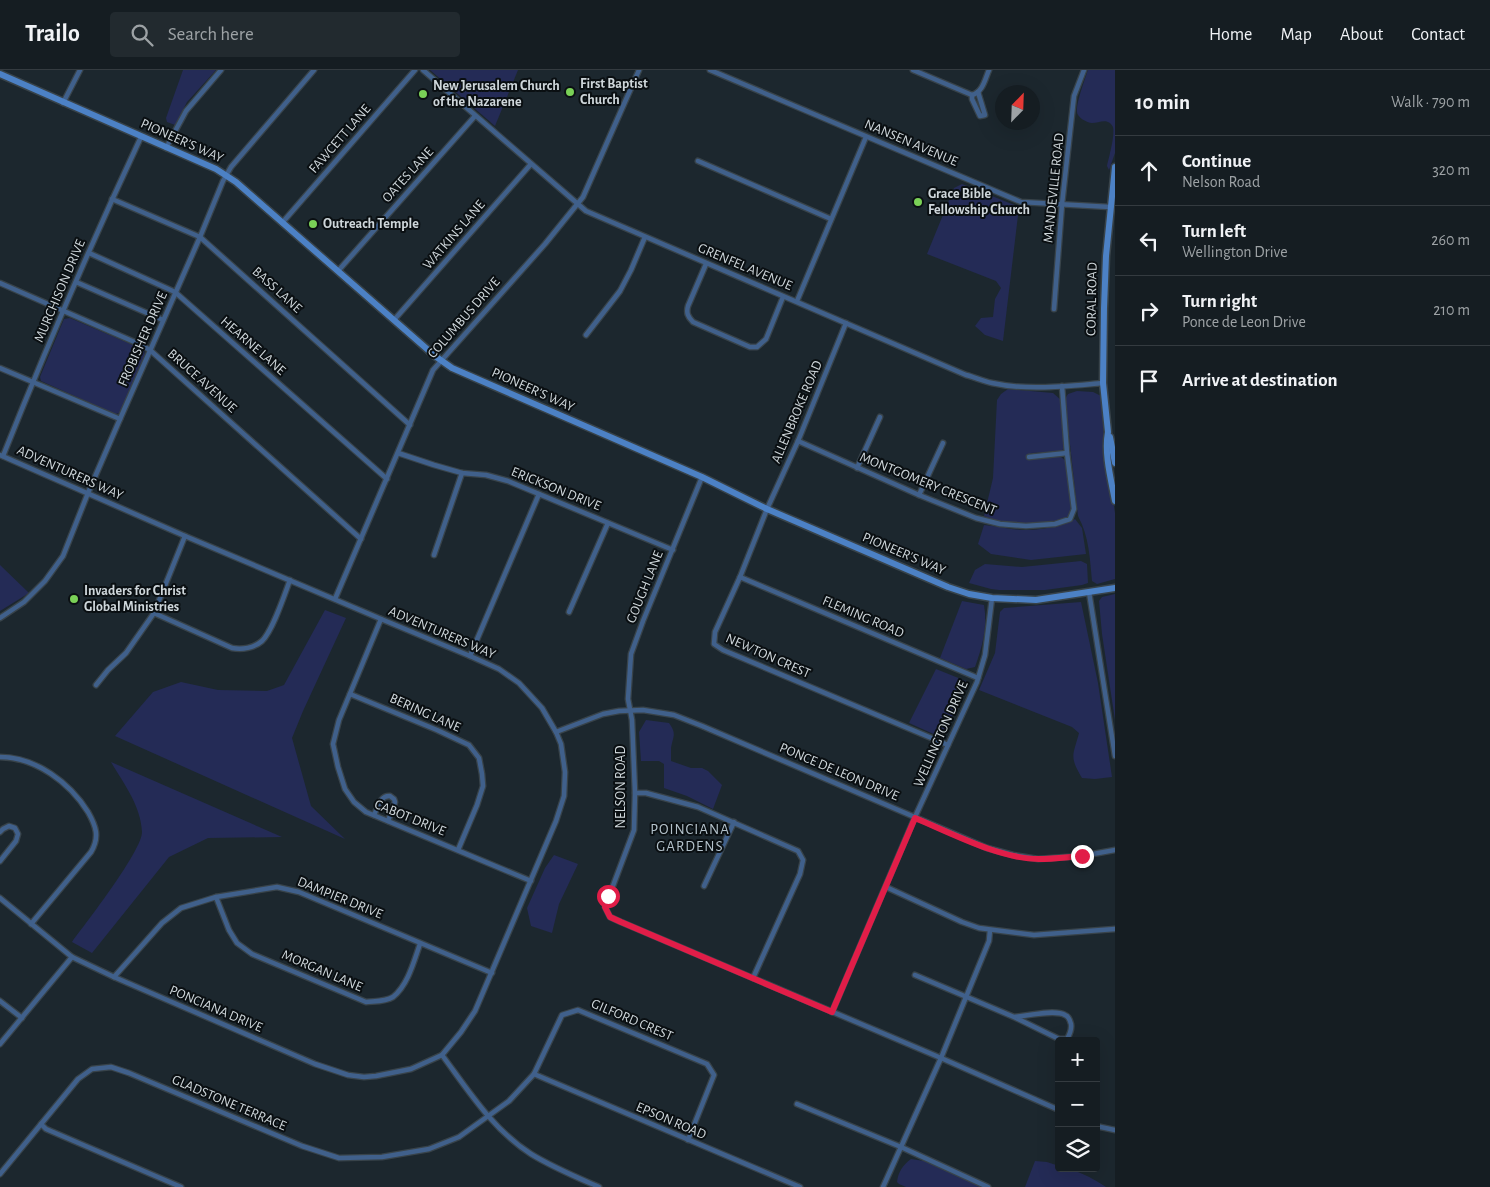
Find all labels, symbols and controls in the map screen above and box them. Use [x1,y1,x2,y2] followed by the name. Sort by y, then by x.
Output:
[110,12,460,57] search box
[128,21,156,49] icon: search
[25,22,80,46] text: Trailo
[168,25,254,44] text: Search here
[1209,26,1252,44] text: Home
[1280,26,1312,44] text: Map
[1340,26,1383,44] text: About
[1411,26,1465,44] text: Contact
[580,77,648,107] place label: First Baptist Church
[433,79,560,109] place label: New Jerusalem Church of the Nazarene
[995,85,1040,130] north arrow
[564,86,576,98] marker: First Baptist Church
[417,88,429,100] marker: New Jerusalem Church of the Nazarene
[1135,92,1190,113] text: 10 min
[1391,94,1470,110] text: Walk · 790 m
[306,102,374,176] street label: FAWCETT LANE
[139,117,226,166] street label: PIONEER'S WAY
[862,117,960,169] street label: NANSEN AVENUE
[1041,132,1067,244] street label: MANDEVILLE ROAD
[380,145,436,205] street label: OATES LANE
[1182,152,1251,171] text: Continue
[1135,157,1163,185] icon: ahead
[1432,162,1470,178] text: 320 m
[1182,174,1260,190] text: Nelson Road
[928,187,1030,217] place label: Grace Bible Fellowship Church
[912,196,924,208] marker: Grace Bible Fellowship Church
[420,198,488,272] street label: WATKINS LANE
[323,217,419,231] place label: Outreach Temple
[307,218,319,230] marker: Outreach Temple
[1182,222,1246,241] text: Turn left
[1135,227,1163,255] icon: left
[1431,232,1470,248] text: 260 m
[32,237,88,345] street label: MURCHISON DRIVE
[696,241,794,293] street label: GRENFEL AVENUE
[1182,244,1288,260] text: Wellington Drive
[1084,262,1100,336] street label: CORAL ROAD
[250,264,305,316] street label: BASS LANE
[425,275,503,361] street label: COLUMBUS DRIVE
[116,289,170,388] street label: FROBISHER DRIVE
[1182,292,1257,311] text: Turn right
[1135,297,1163,325] icon: right
[1433,302,1470,318] text: 210 m
[218,314,288,378] street label: HEARNE LANE
[1182,314,1306,330] text: Ponce de Leon Drive
[165,346,239,416] street label: BRUCE AVENUE
[769,359,825,465] street label: ALLENBROKE ROAD
[490,366,577,415] street label: PIONEER'S WAY
[1135,367,1163,395] icon: arrive
[1182,371,1338,390] text: Arrive at destination
[15,443,126,503] street label: ADVENTURERS WAY
[857,450,999,518] street label: MONTGOMERY CRESCENT
[509,465,603,513] street label: ERICKSON DRIVE
[860,530,948,578] street label: PIONEER'S WAY
[624,549,666,625] street label: GOUGH LANE
[84,584,186,614] place label: Invaders for Christ Global Ministries
[68,593,80,605] marker: Invaders for Christ Global Ministries
[820,594,906,640] street label: FLEMING ROAD
[386,604,498,662] street label: ADVENTURERS WAY
[724,631,813,681] street label: NEWTON CREST
[911,679,971,789] street label: WELLINGTON DRIVE
[387,691,463,735] street label: BERING LANE
[777,741,901,804] street label: PONCE DE LEON DRIVE
[614,746,628,828] street label: NELSON ROAD
[372,797,448,839] street label: CABOT DRIVE
[650,822,730,854] district label: POINCIANA GARDENS
[1071,845,1094,868] route end
[295,874,385,922] street label: DAMPIER DRIVE
[597,885,620,908] route start
[280,948,365,994] street label: MORGAN LANE
[167,983,265,1035] street label: PONCIANA DRIVE
[589,997,675,1044] street label: GILFORD CREST
[1055,1037,1100,1172] map controls
[1055,1037,1100,1082] button: +
[170,1073,288,1133] street label: GLADSTONE TERRACE
[1055,1082,1100,1127] button: −
[634,1100,708,1142] street label: EPSON ROAD
[1055,1127,1100,1172] button: layers

